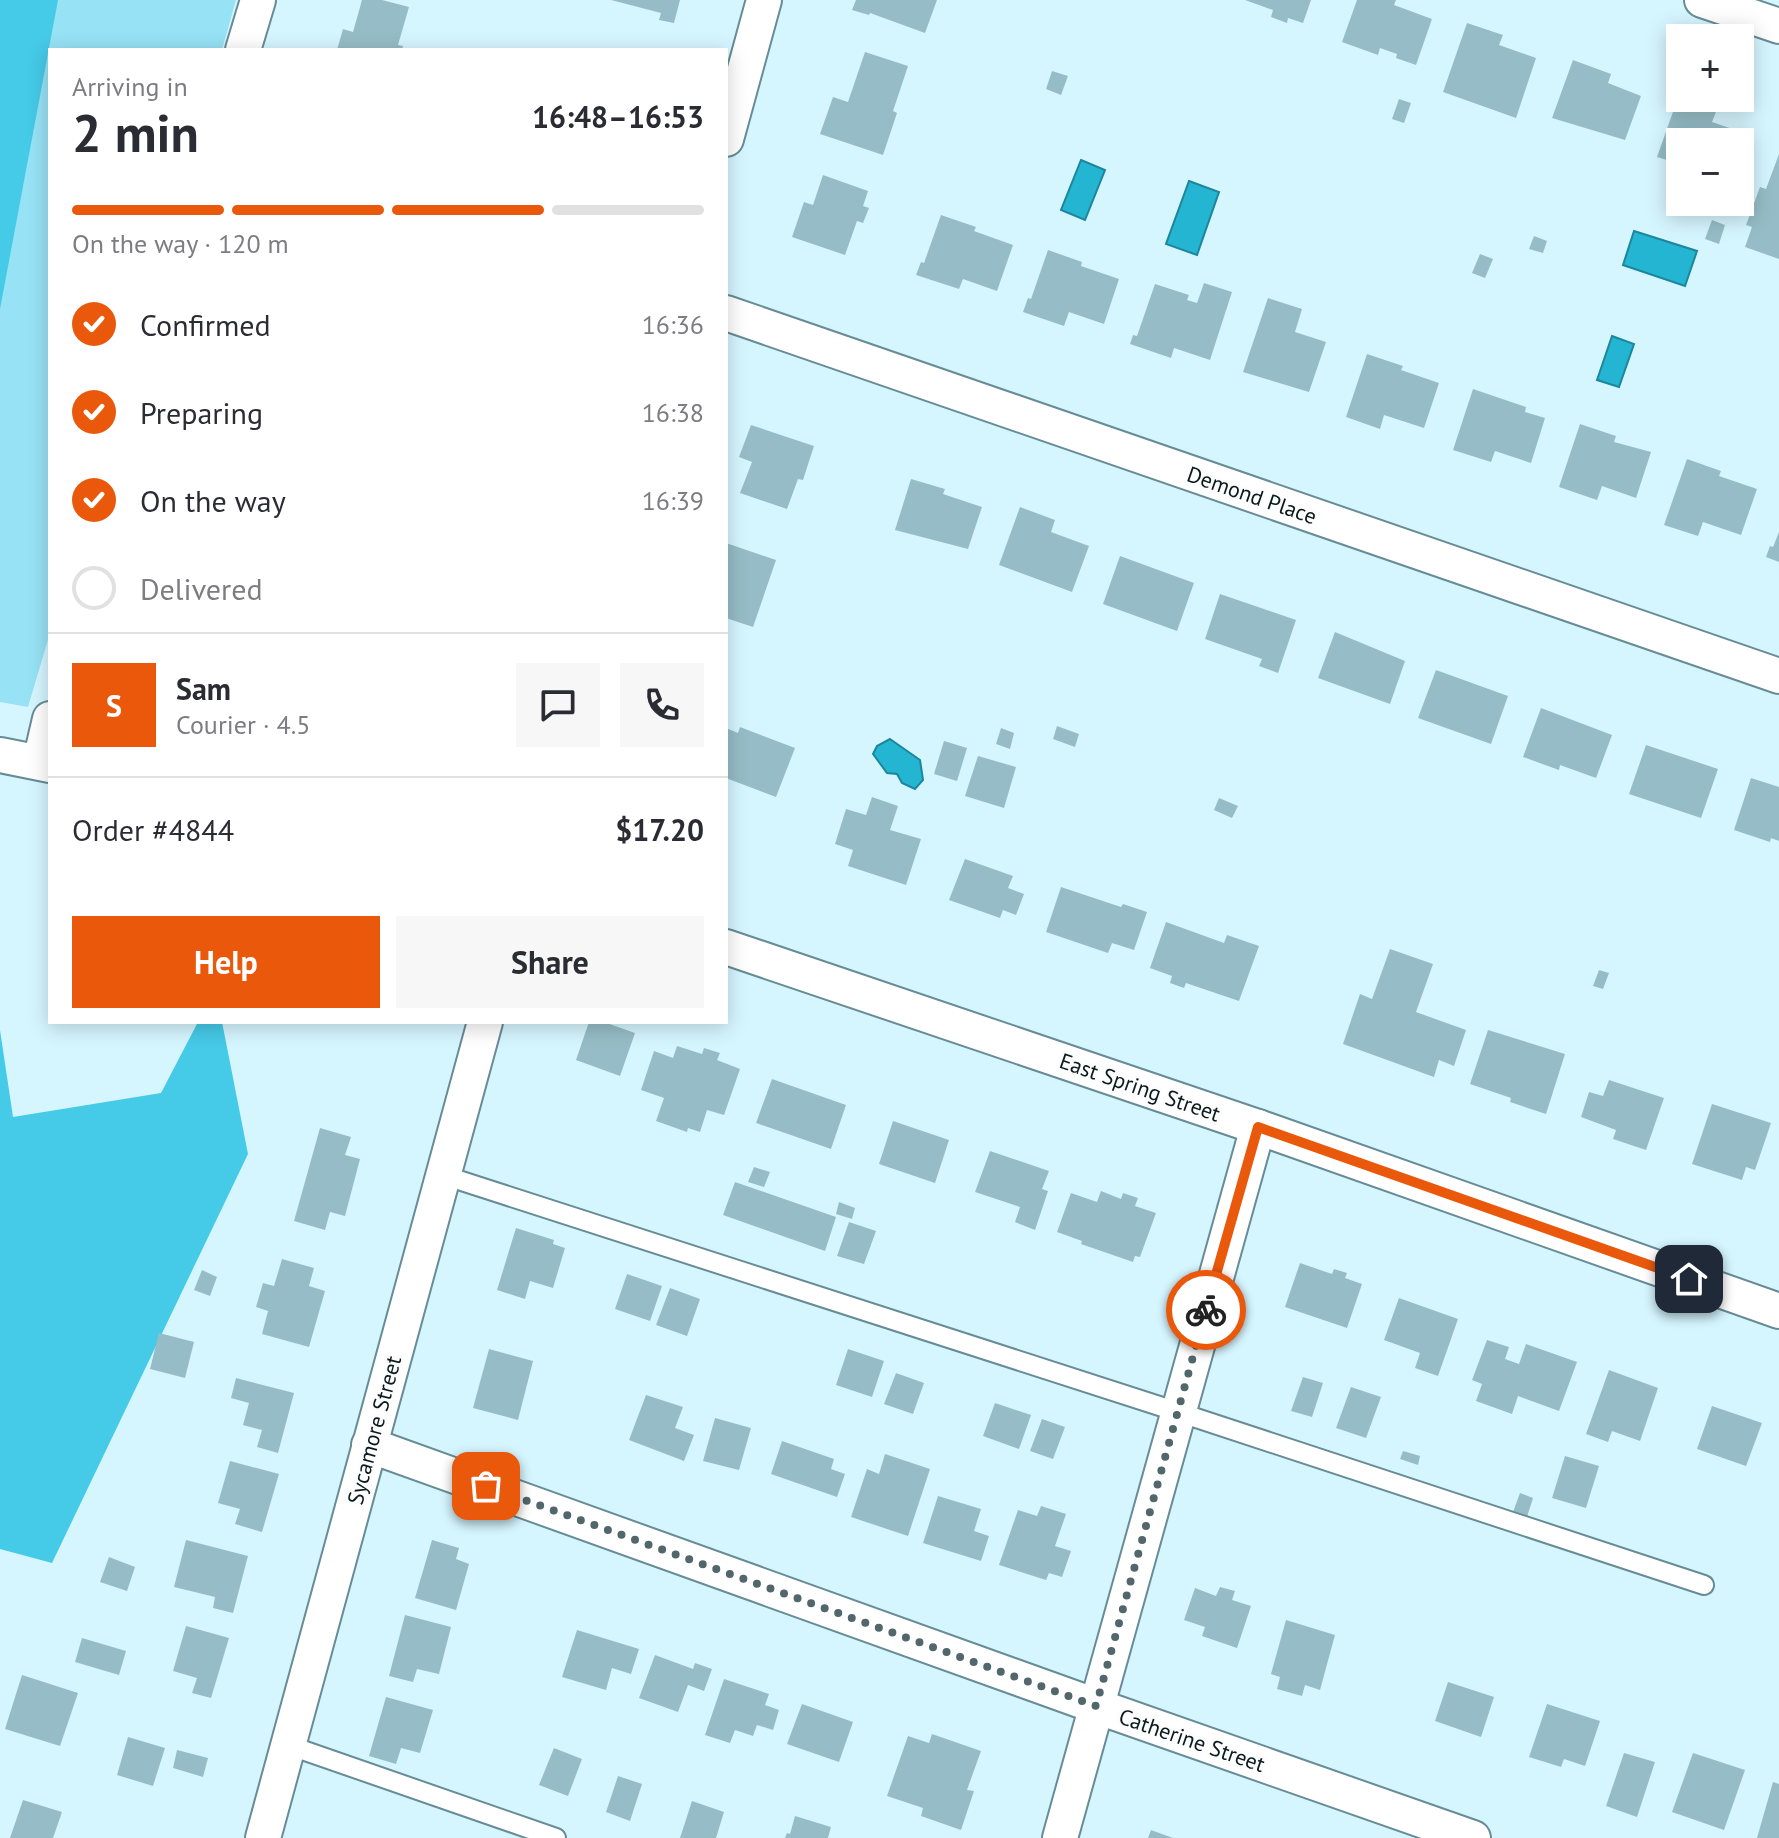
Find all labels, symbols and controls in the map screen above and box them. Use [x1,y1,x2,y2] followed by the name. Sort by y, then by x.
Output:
[1666,24,1754,216] map controls
[1666,24,1754,112] button: +
[72,70,188,103] text: Arriving in
[532,97,704,136] text: 16:48–16:53
[72,99,199,166] text: 2 min
[1666,128,1754,216] button: −
[72,227,289,260] text: On the way · 120 m
[72,302,116,346] icon: check
[140,305,271,344] text: Confirmed
[642,308,704,341] text: 16:36
[72,390,116,434] icon: check
[140,393,263,432] text: Preparing
[642,396,704,429] text: 16:38
[1184,460,1320,530] street label: Demond Place
[72,478,116,522] icon: check
[140,481,286,520] text: On the way
[642,484,704,517] text: 16:39
[140,569,263,608] text: Delivered
[516,663,600,747] button: chat
[620,663,704,747] button: phone
[176,669,231,708] text: Sam
[106,686,122,725] text: S
[176,708,310,741] text: Courier · 4.5
[72,810,234,849] text: Order #4844
[615,810,704,849] text: $17.20
[72,916,380,1008] button: Help
[396,916,704,1008] button: Share
[1056,1046,1225,1128] street label: East Spring Street
[1655,1245,1723,1313] pin
[1667,1257,1711,1301] icon: home
[1166,1270,1246,1350] courier
[1184,1288,1228,1332] icon: bike
[341,1352,407,1507] street label: Sycamore Street
[452,1452,520,1520] pin
[464,1464,508,1508] icon: bag
[1115,1702,1269,1778] street label: Catherine Street

